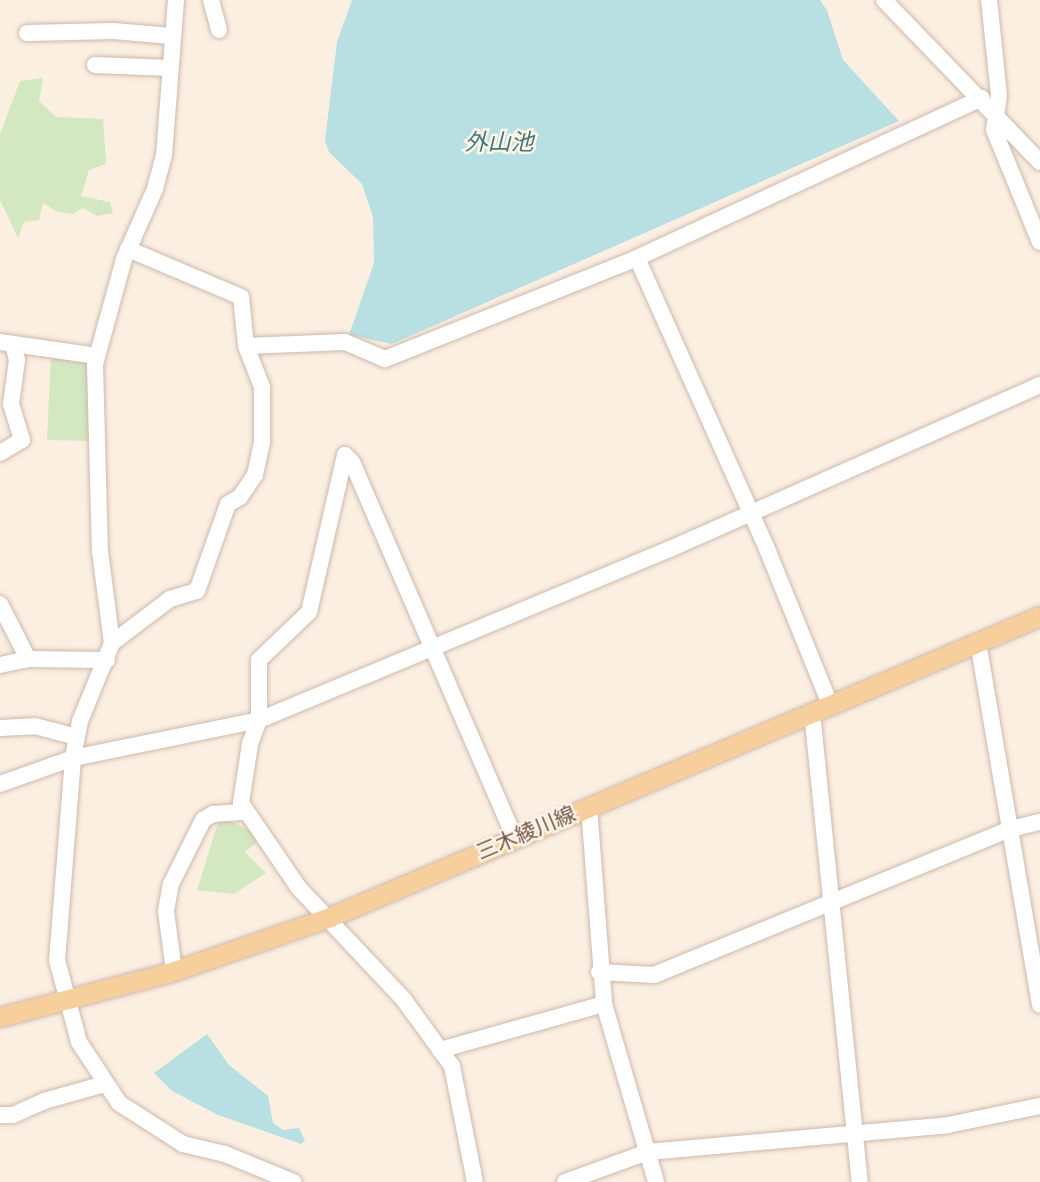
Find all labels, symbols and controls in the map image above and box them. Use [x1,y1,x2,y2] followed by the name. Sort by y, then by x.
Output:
[465,128,533,156] water label: 外山池
[473,801,579,865] street label: 三木綾川線

